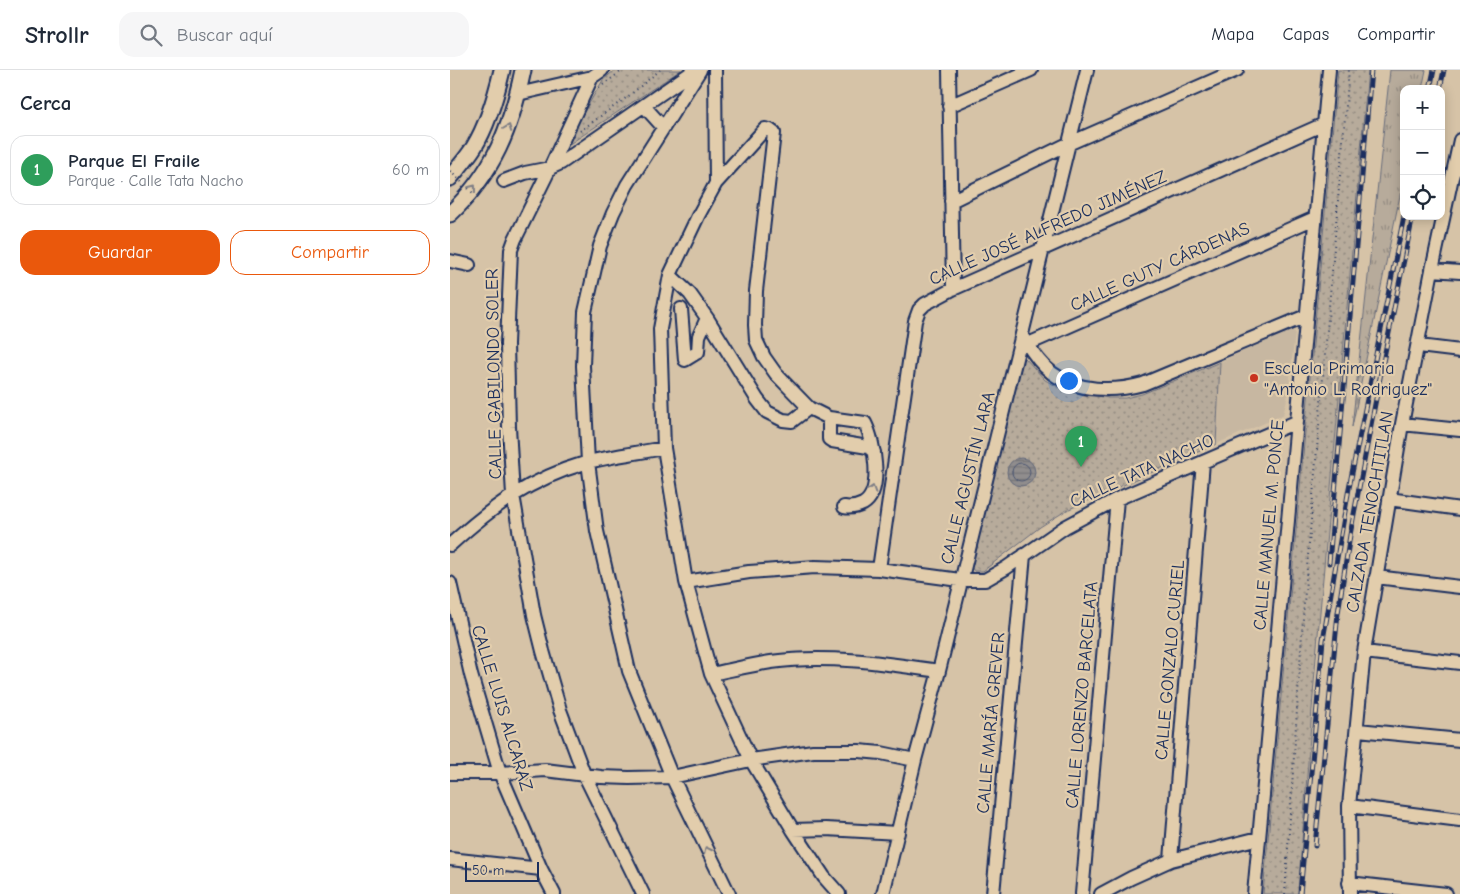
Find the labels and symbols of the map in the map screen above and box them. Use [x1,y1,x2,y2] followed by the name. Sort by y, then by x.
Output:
[502,124,512,132] one-way arrow
[926,165,1170,290] street label: CALLE JOSÉ ALFREDO JIMÉNEZ
[467,184,476,194] one-way arrow
[1067,217,1253,316] street label: CALLE GUTY CÁRDENAS
[482,268,506,480] street label: CALLE GABILONDO SOLER
[1264,358,1432,400] place label: Escuela Primaria "Antonio L. Rodriguez"
[1056,368,1082,394] your location
[1248,372,1260,384] marker: Escuela Primaria "Antonio L. Rodriguez"
[935,389,1000,566] street label: CALLE AGUSTÍN LARA
[1342,410,1398,614] street label: CALZADA TENOCHTITLAN
[1249,419,1289,631] street label: CALLE MANUEL M. PONCE
[1065,426,1097,467] pin: 1
[1067,430,1217,512] street label: CALLE TATA NACHO
[866,485,876,494] one-way arrow
[1151,559,1189,761] street label: CALLE GONZALO CURIEL
[1062,581,1102,809] street label: CALLE LORENZO BARCELATA
[467,623,537,794] street label: CALLE LUIS ALCARAZ
[972,631,1009,815] street label: CALLE MARÍA GREVER
[703,847,713,856] one-way arrow
[465,859,539,882] scale bar

